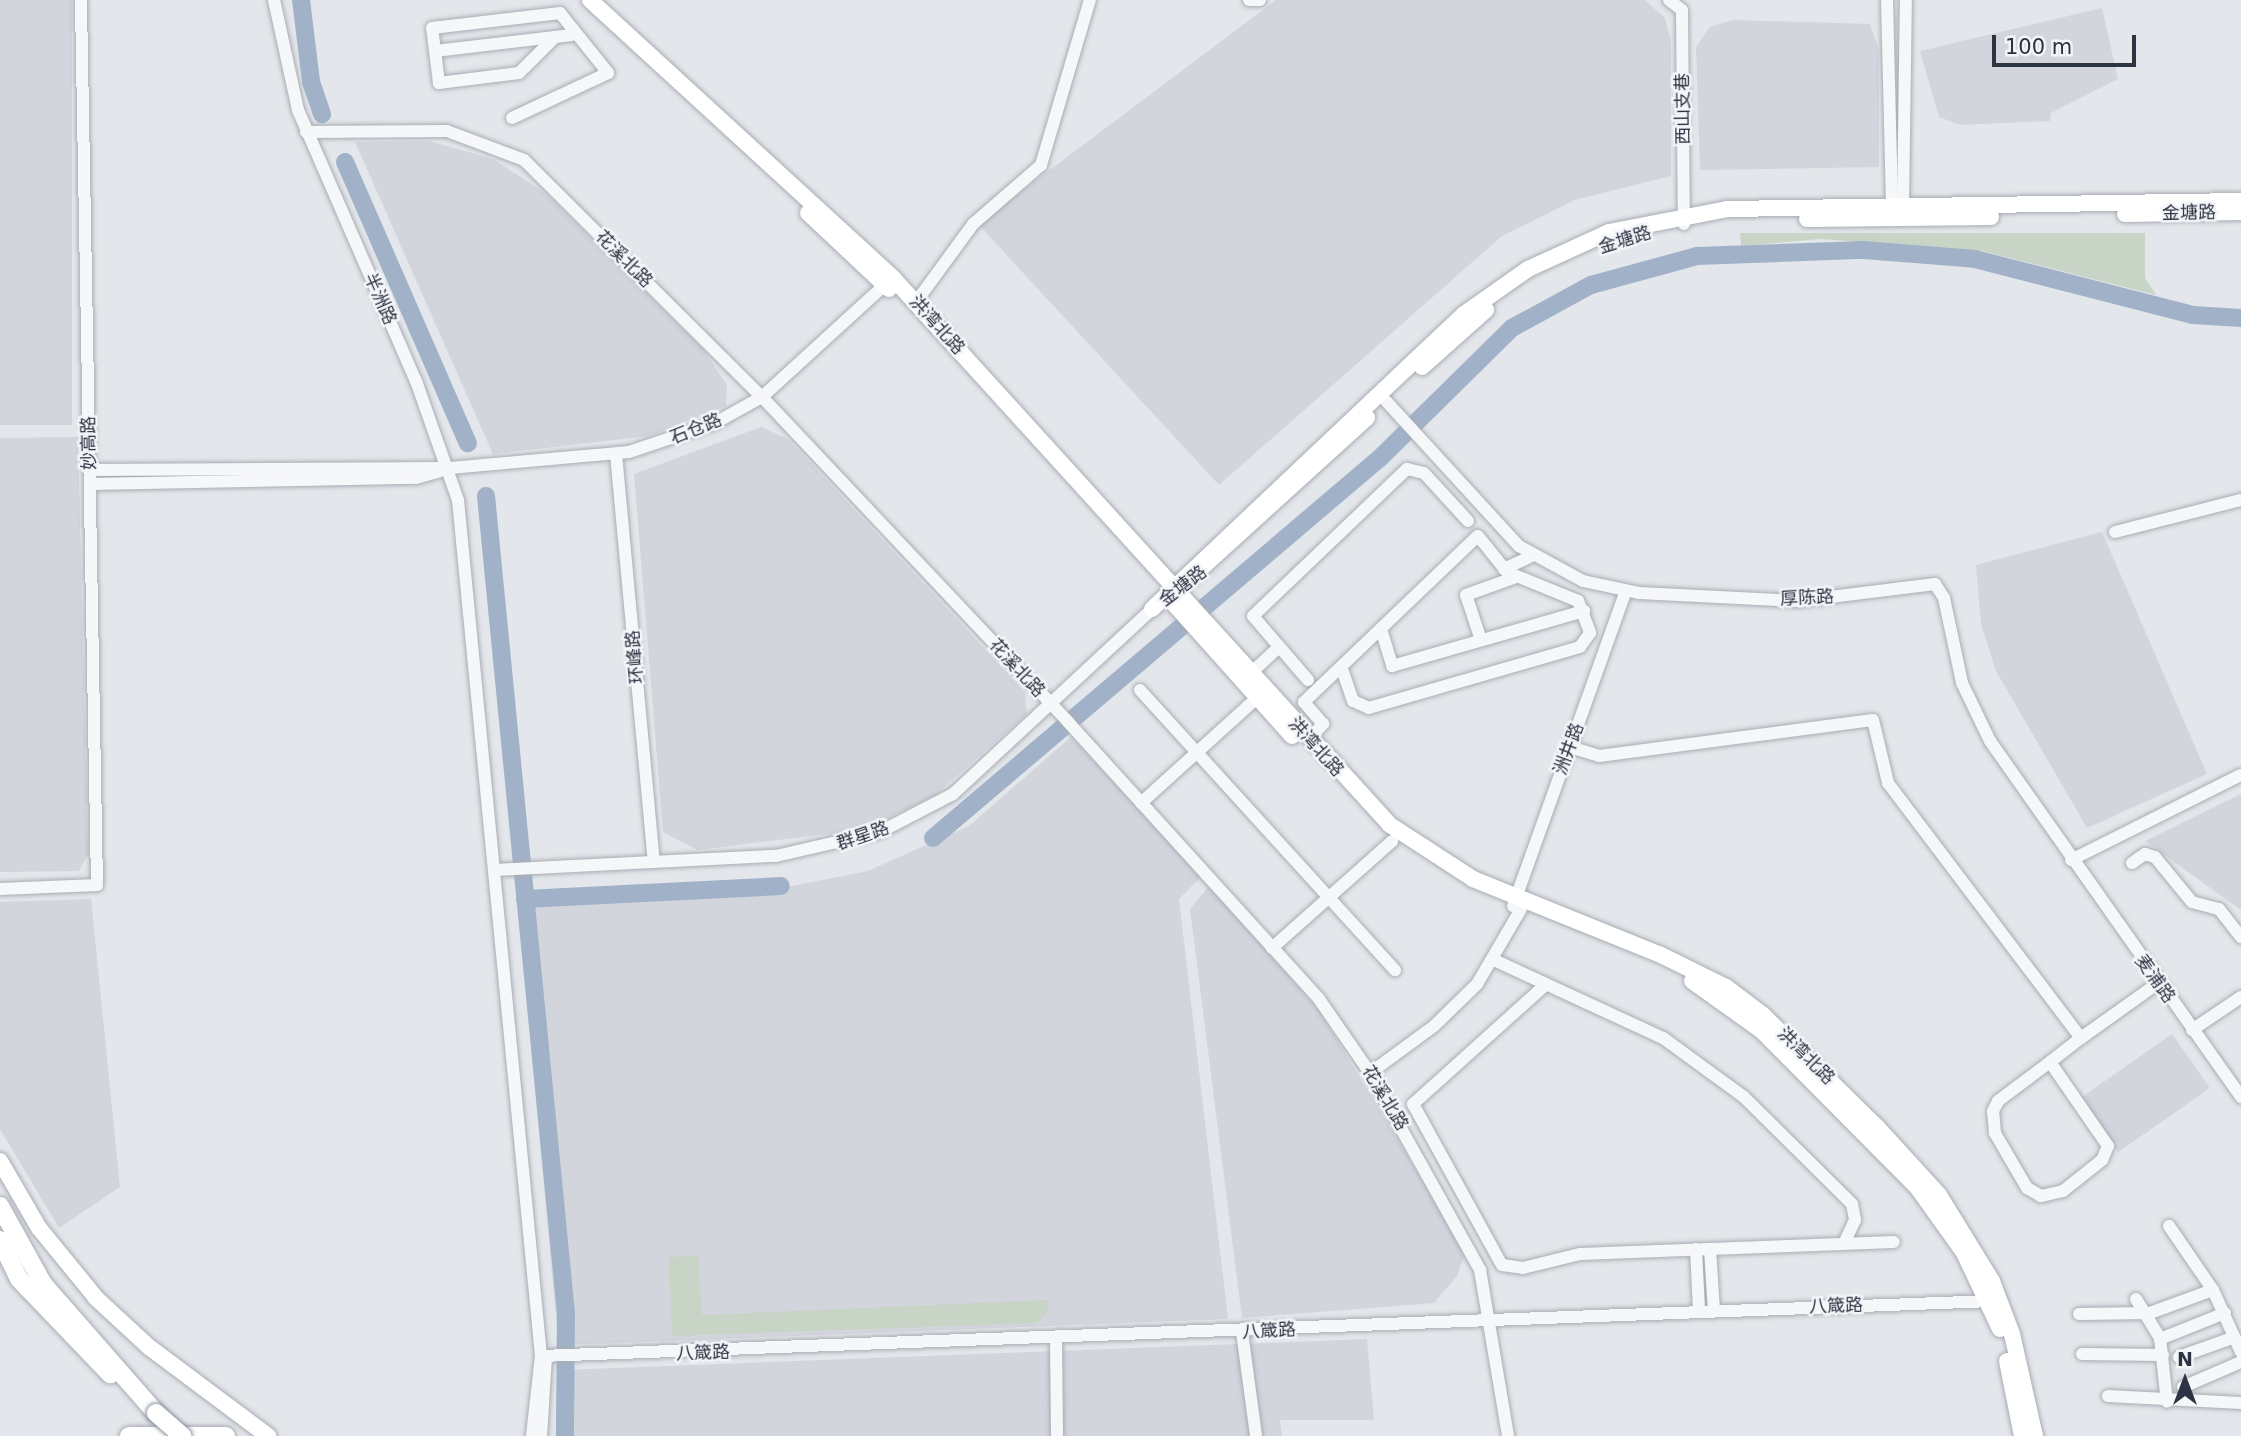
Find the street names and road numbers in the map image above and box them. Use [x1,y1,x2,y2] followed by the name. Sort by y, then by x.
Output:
[1672,73,1694,145] street label: 西山支巷
[2162,202,2216,224] street label: 金塘路
[1596,222,1654,258] street label: 金塘路
[591,226,657,292] street label: 花溪北路
[359,270,401,328] street label: 半洲路
[905,291,969,359] street label: 洪湾北路
[667,409,725,449] street label: 石仓路
[78,416,100,470] street label: 妙高路
[1155,561,1211,611] street label: 金塘路
[1779,586,1835,610] street label: 厚陈路
[622,629,648,685] street label: 环峰路
[985,634,1049,702] street label: 花溪北路
[1284,713,1348,781] street label: 洪湾北路
[1550,720,1588,778] street label: 洲井路
[834,817,892,855] street label: 群星路
[2130,951,2180,1007] street label: 麦浦路
[1773,1023,1839,1089] street label: 洪湾北路
[1357,1062,1413,1134] street label: 花溪北路
[1809,1294,1863,1318] street label: 八箴路
[1241,1319,1297,1343] street label: 八箴路
[676,1341,730,1365] street label: 八箴路

